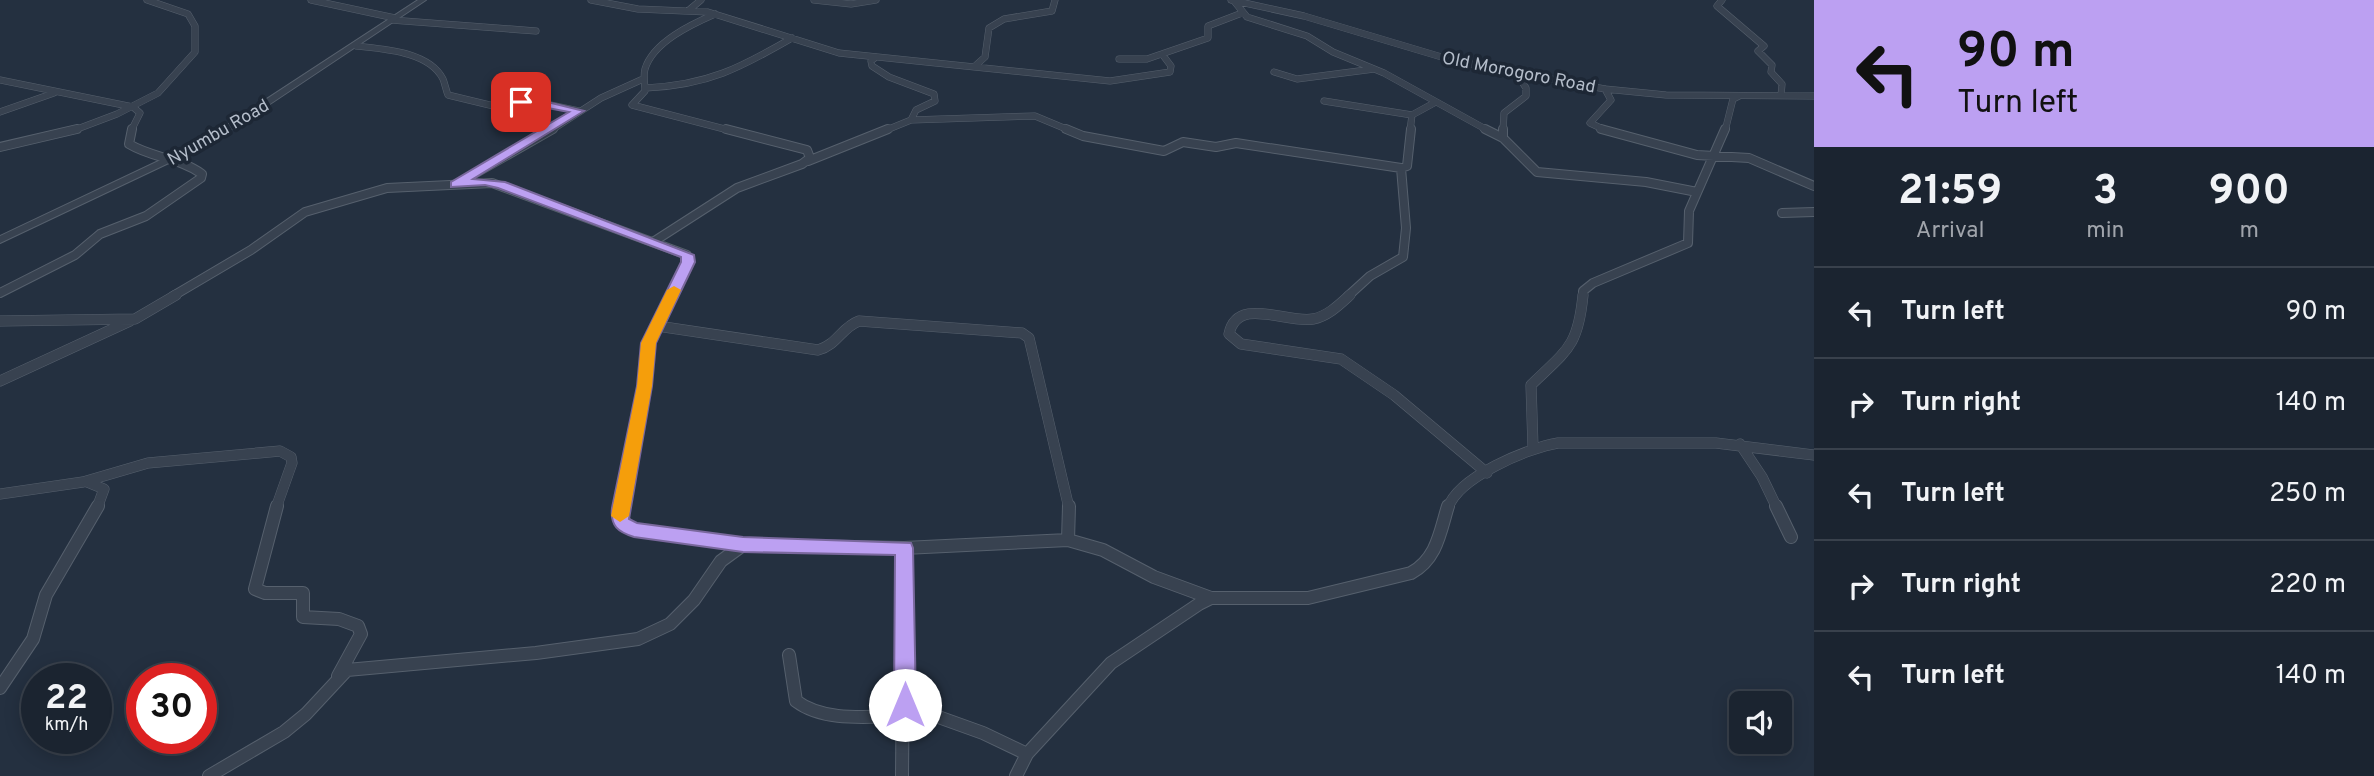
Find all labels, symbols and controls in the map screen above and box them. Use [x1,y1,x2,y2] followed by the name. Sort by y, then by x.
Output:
[1957,23,2075,85] text: 90 m
[1842,28,1933,119] icon: left
[1440,47,1597,100] street label: Old Morogoro Road
[491,72,551,132] pin
[502,83,540,121] icon: arrive
[1957,84,2078,124] text: Turn left
[164,95,274,172] street label: Nyumbu Road
[1898,166,2002,219] text: 21:59
[2093,166,2118,219] text: 3
[2209,166,2290,219] text: 900
[1916,217,1984,246] text: Arrival
[2086,217,2125,246] text: min
[2240,217,2259,246] text: m
[1842,294,1880,332] icon: left
[1901,296,2005,329] text: Turn left
[2286,296,2346,329] text: 90 m
[1842,385,1880,423] icon: right
[1901,387,2021,420] text: Turn right
[2276,387,2346,420] text: 140 m
[1842,476,1880,514] icon: left
[1901,478,2005,511] text: Turn left
[2269,478,2346,511] text: 250 m
[1842,567,1880,605] icon: right
[1901,569,2021,602] text: Turn right
[2269,569,2346,602] text: 220 m
[1842,658,1880,696] icon: left
[1901,660,2005,693] text: Turn left
[2276,660,2346,693] text: 140 m
[126,663,217,754] speed limit sign: 30
[868,668,942,742] position arrow
[45,677,88,721] text: 22
[1729,691,1792,754] map controls
[1729,691,1792,754] button: sound
[45,714,88,737] text: km/h

